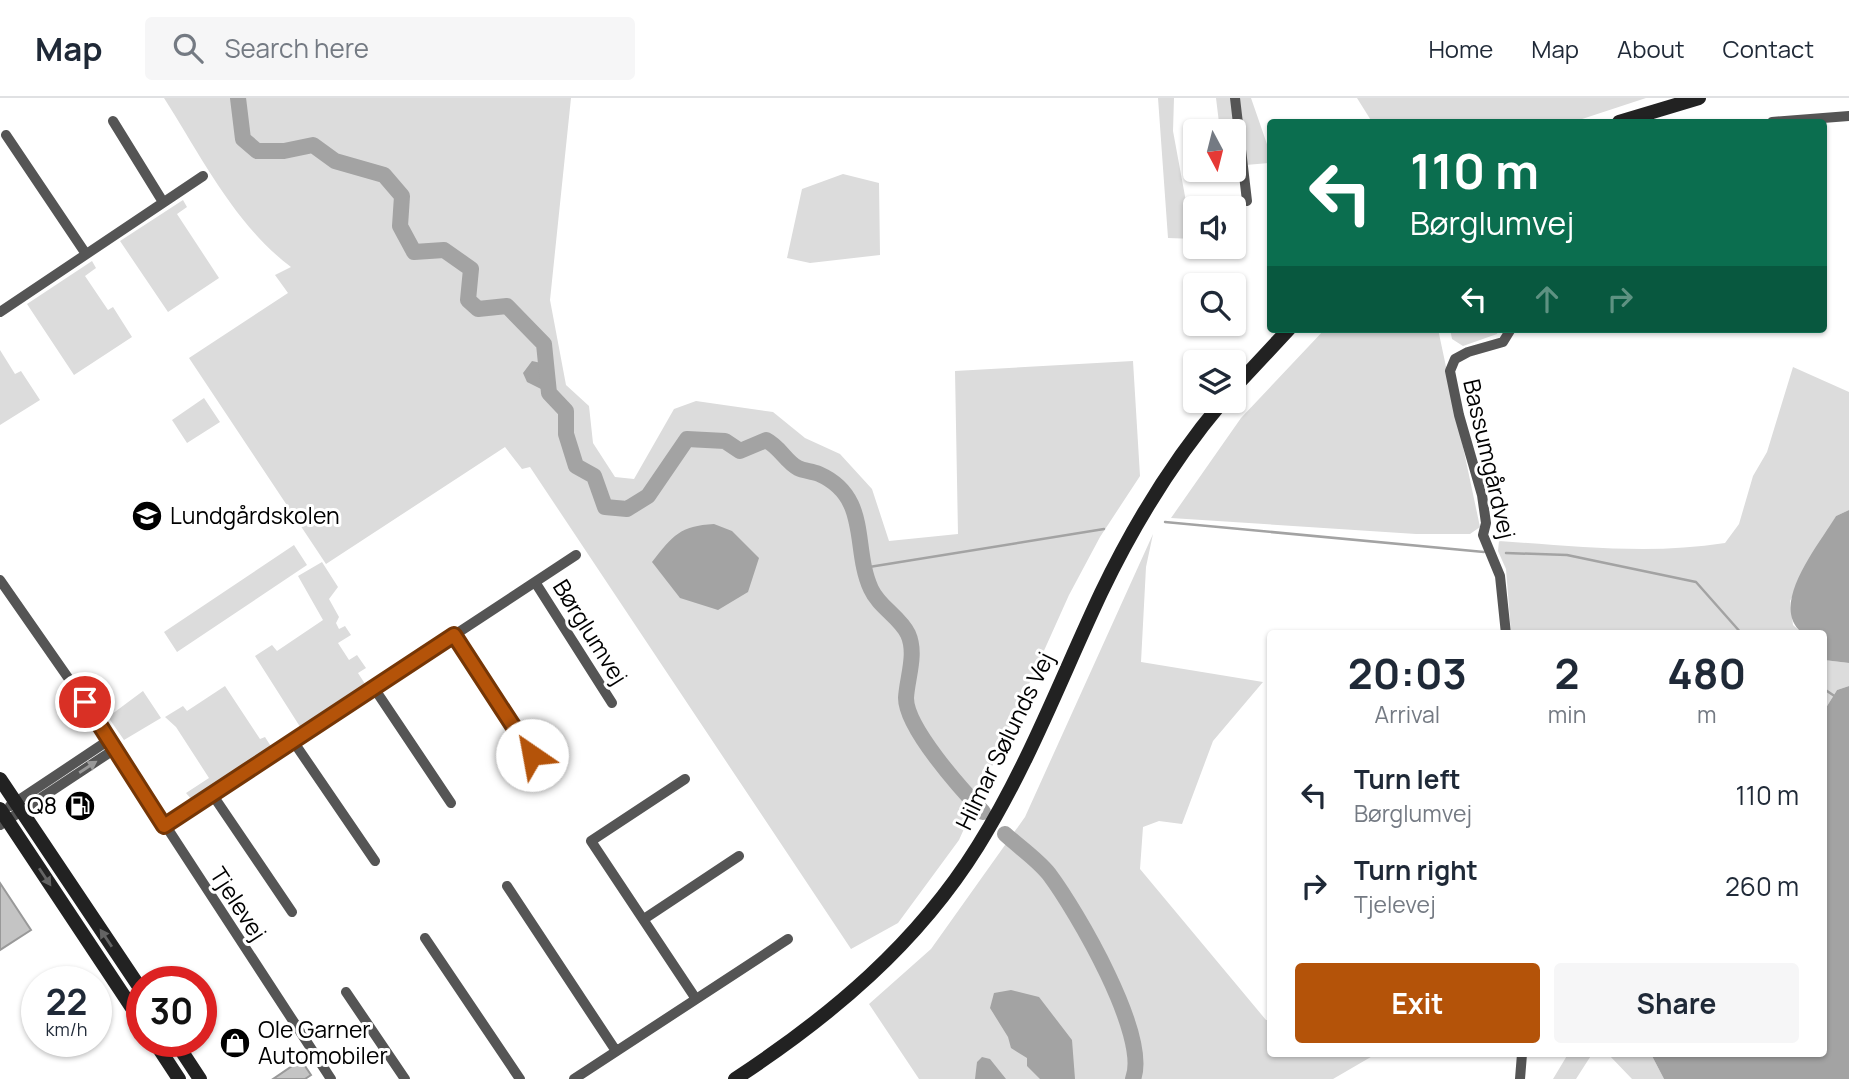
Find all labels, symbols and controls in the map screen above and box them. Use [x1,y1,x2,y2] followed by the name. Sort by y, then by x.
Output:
[145,17,635,80] search box
[35,26,103,71] text: Map
[169,29,207,67] icon: search
[225,30,369,66] text: Search here
[1428,32,1493,65] text: Home
[1531,32,1579,65] text: Map
[1617,32,1685,65] text: About
[1723,32,1814,65] text: Contact
[1183,119,1246,182] north arrow
[1183,119,1246,413] map controls
[1410,137,1539,204] text: 110 m
[1295,147,1386,238] icon: left
[1183,196,1246,259] button: sound
[1410,201,1574,245] text: Børglumvej
[1183,273,1246,336] button: search
[1455,280,1493,318] icon: left
[1528,280,1566,318] icon: ahead
[1601,280,1639,318] icon: right
[1183,350,1246,413] button: layers
[1456,376,1524,542] street label: Bassumgårdvej
[130,499,164,533] school or university icon: Lundgårdskolen
[170,499,340,531] place label: Lundgårdskolen
[546,573,636,690] street label: Børglumvej
[1348,644,1467,702] text: 20:03
[1555,644,1580,702] text: 2
[1667,644,1746,702] text: 480
[947,646,1061,835] street label: Hilmar Sølunds Vej
[55,672,115,732] pin
[66,683,104,721] icon: arrive
[1375,698,1440,730] text: Arrival
[1548,698,1586,730] text: min
[1697,698,1716,730] text: m
[495,718,569,792] position arrow
[79,760,98,773] one-way arrow
[1354,761,1461,797] text: Turn left
[1295,776,1333,814] icon: left
[1736,777,1799,813] text: 110 m
[27,789,57,821] place label: Q8
[63,789,97,823] fuel station icon: Q8
[1354,797,1472,829] text: Børglumvej
[1354,852,1478,888] text: Turn right
[203,860,275,946] street label: Tjelevej
[1295,867,1333,905] icon: right
[38,868,52,886] one-way arrow
[1725,868,1799,904] text: 260 m
[1354,888,1436,920] text: Tjelevej
[100,928,113,947] one-way arrow
[1295,963,1540,1043] button: Exit
[1554,963,1799,1043] button: Share
[126,966,217,1057] speed limit sign: 30
[46,978,87,1026] text: 22
[258,1013,388,1071] place label: Ole Garner Automobiler
[46,1017,87,1041] text: km/h
[218,1026,252,1060] shop icon: Ole Garner Automobiler

